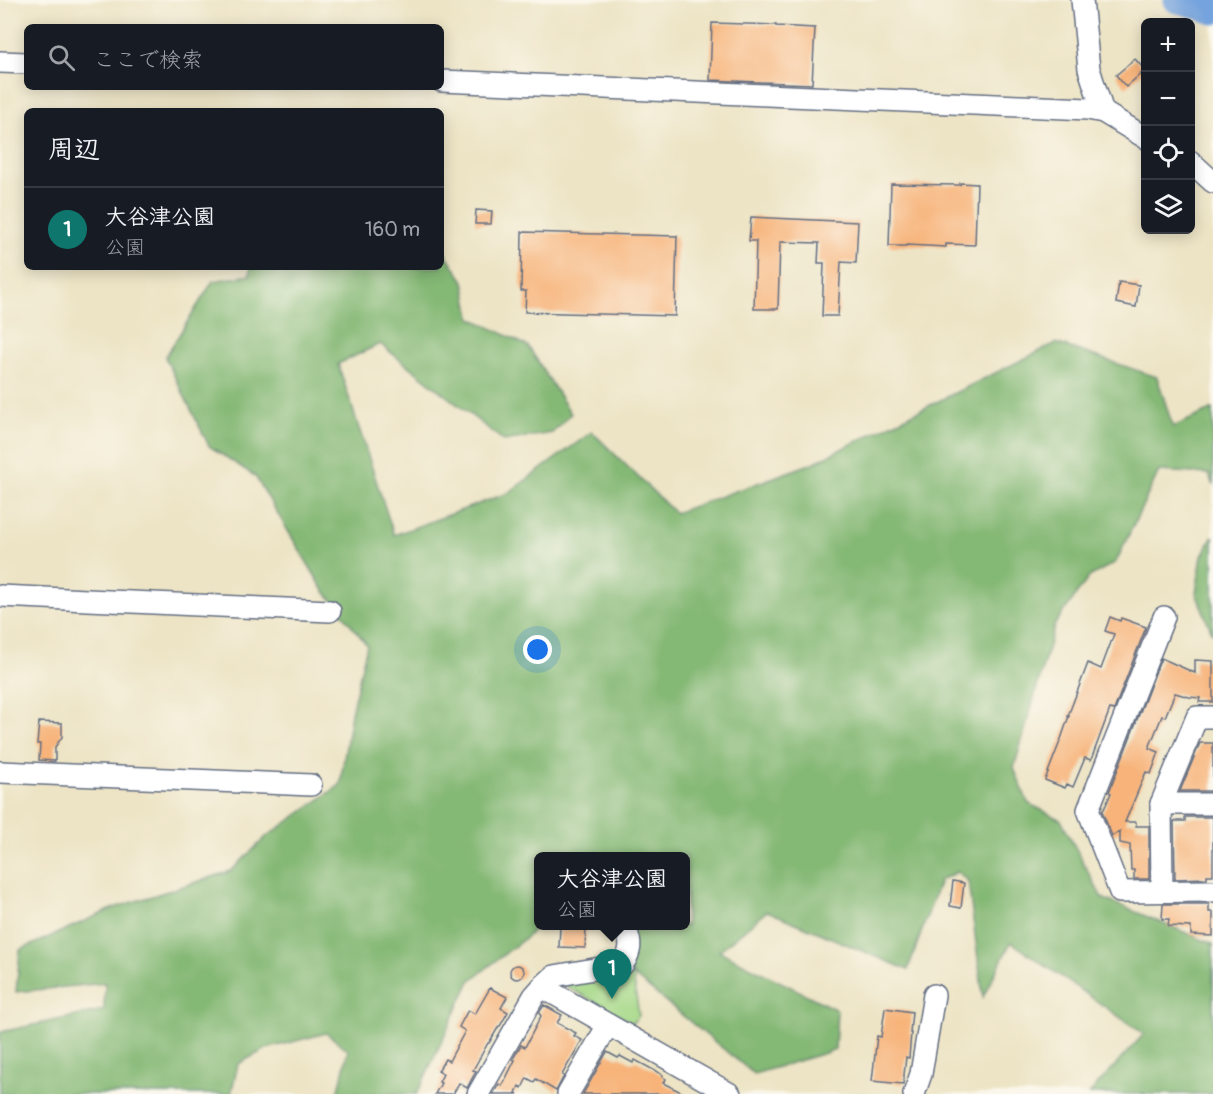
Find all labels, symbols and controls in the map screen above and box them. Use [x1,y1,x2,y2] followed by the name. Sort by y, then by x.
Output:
[1141,18,1195,234] map controls
[1141,18,1195,72] button: +
[24,24,444,90] search box
[45,41,78,74] icon: search
[93,46,203,74] text: ここで検索
[1141,72,1195,126] button: −
[1141,126,1195,180] button: locate
[48,134,100,166] text: 周辺
[1141,180,1195,234] button: layers
[105,203,215,231] text: 大谷津公園
[64,217,71,242] text: 1
[365,217,420,242] text: 160 m
[105,235,145,260] text: 公園
[523,635,552,664] your location
[534,852,690,930] popup
[557,865,667,893] text: 大谷津公園
[557,897,597,922] text: 公園
[592,950,632,999] pin: 1

